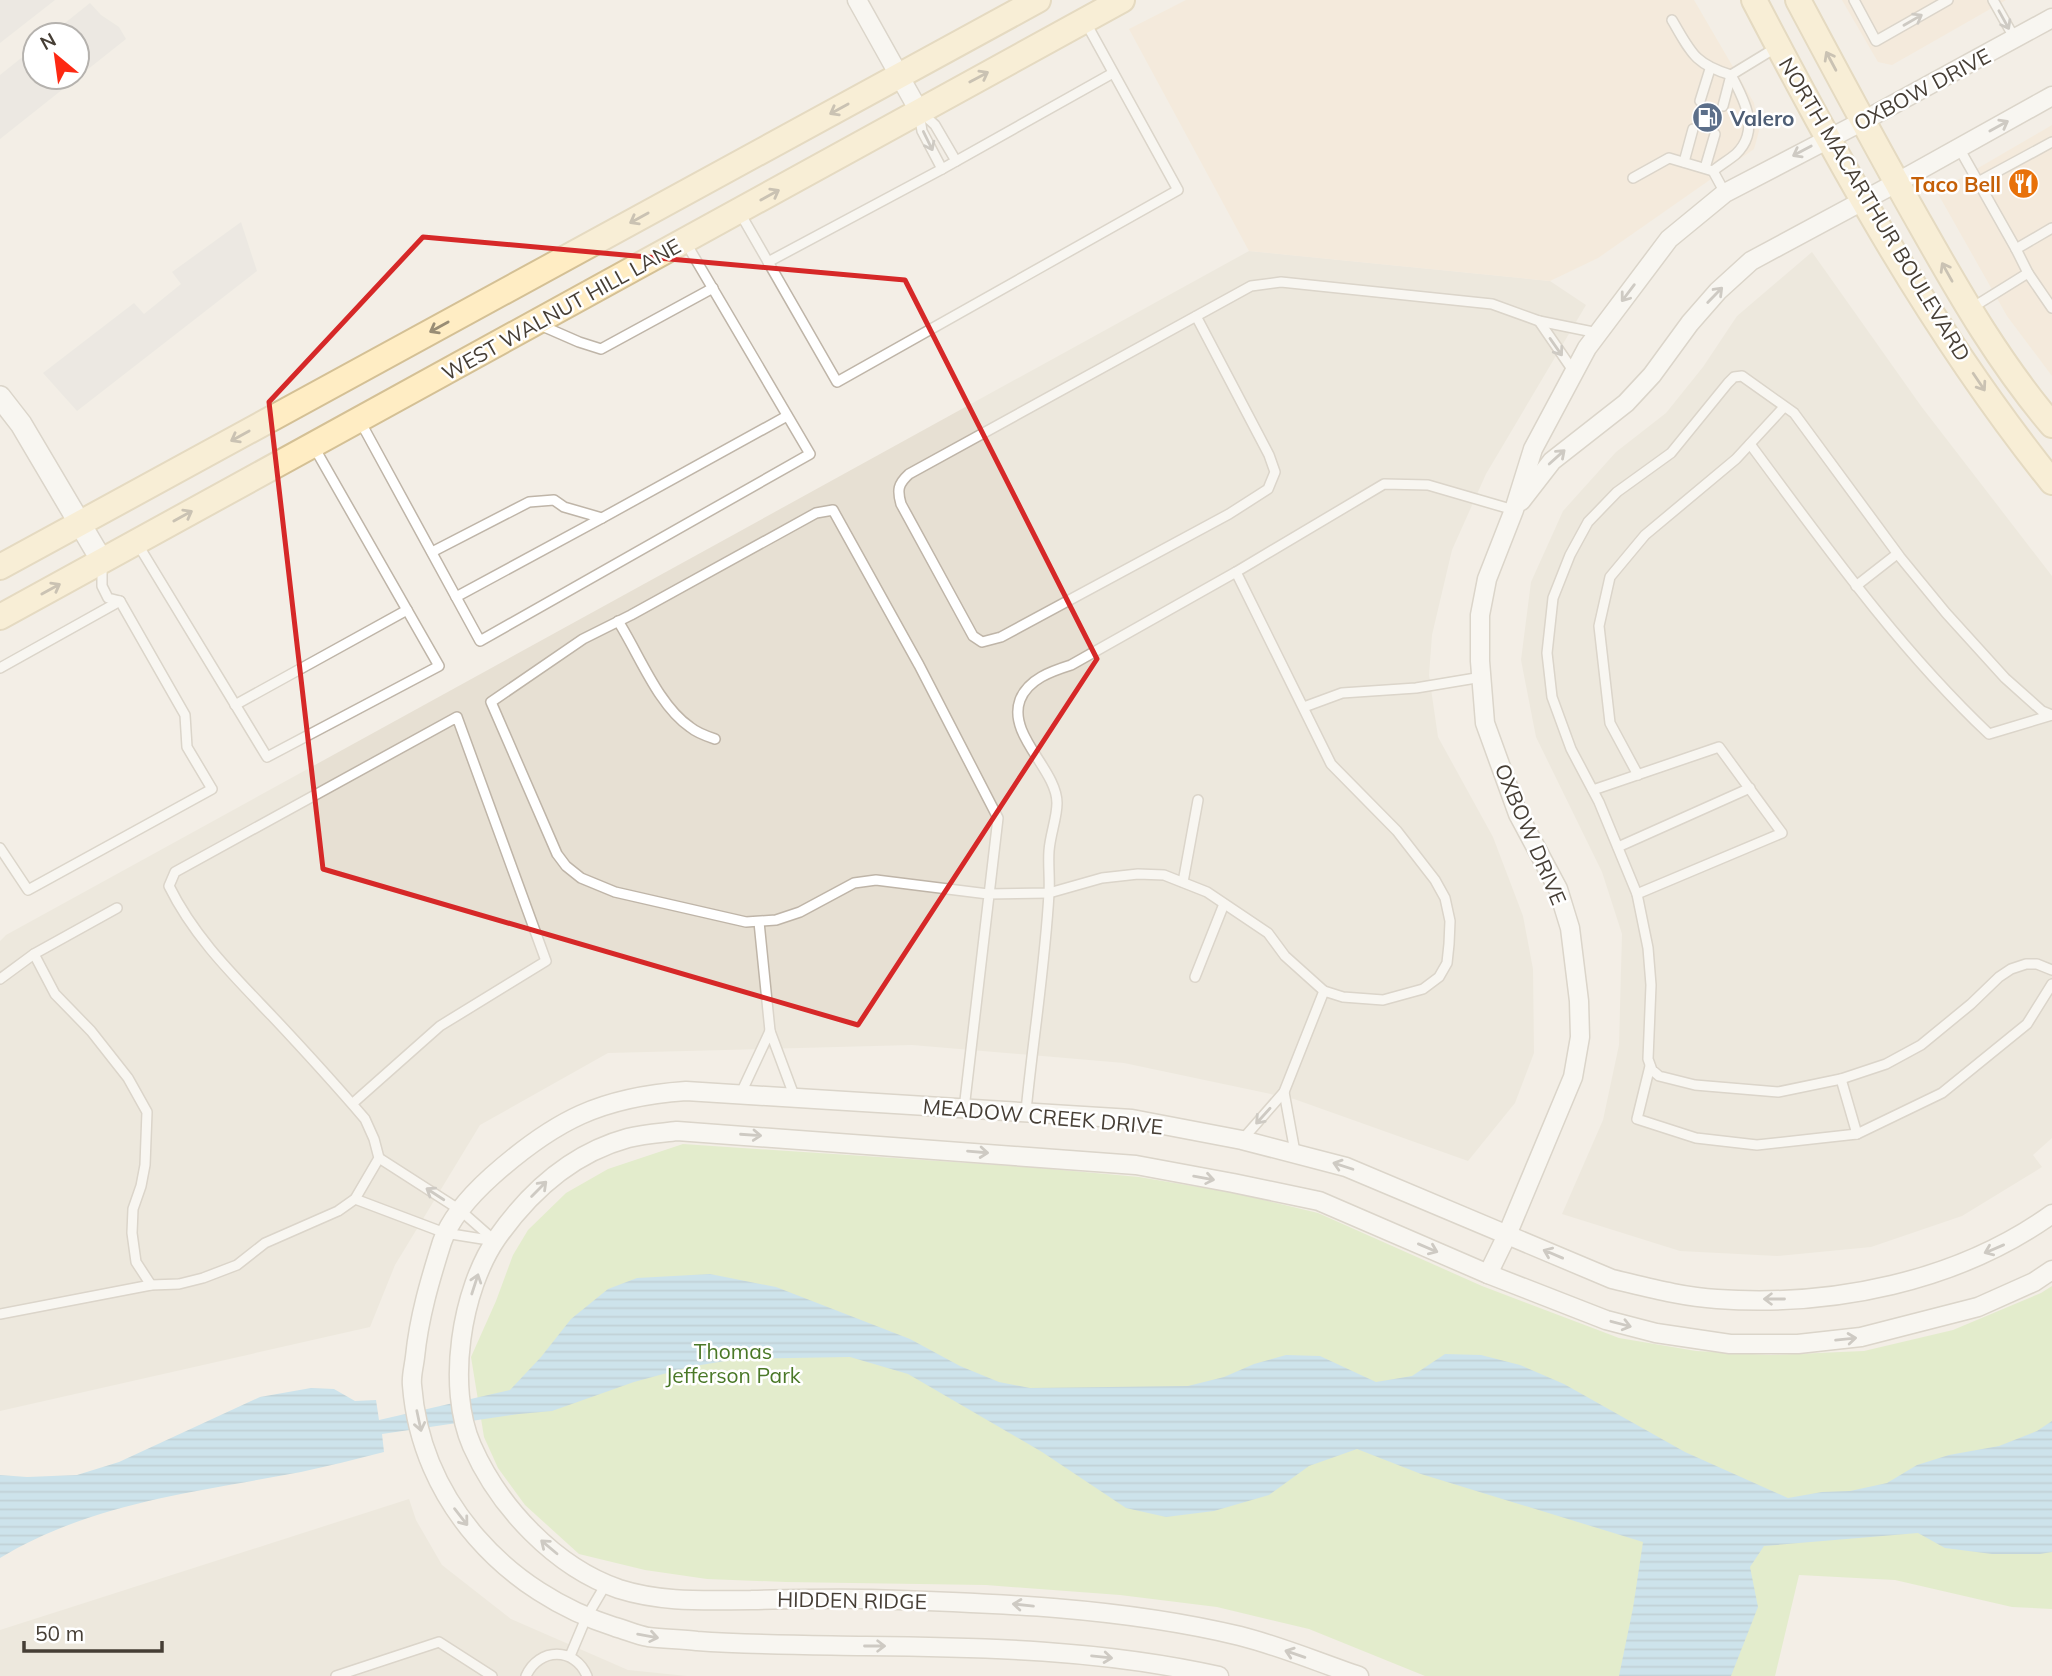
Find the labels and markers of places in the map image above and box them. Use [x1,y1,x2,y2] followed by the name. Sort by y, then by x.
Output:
[1690,101,1724,135] fuel station icon: Valero
[1729,105,1794,131] place label: Valero
[2007,167,2041,201] restaurant icon: Taco Bell
[1911,171,2001,197] place label: Taco Bell

